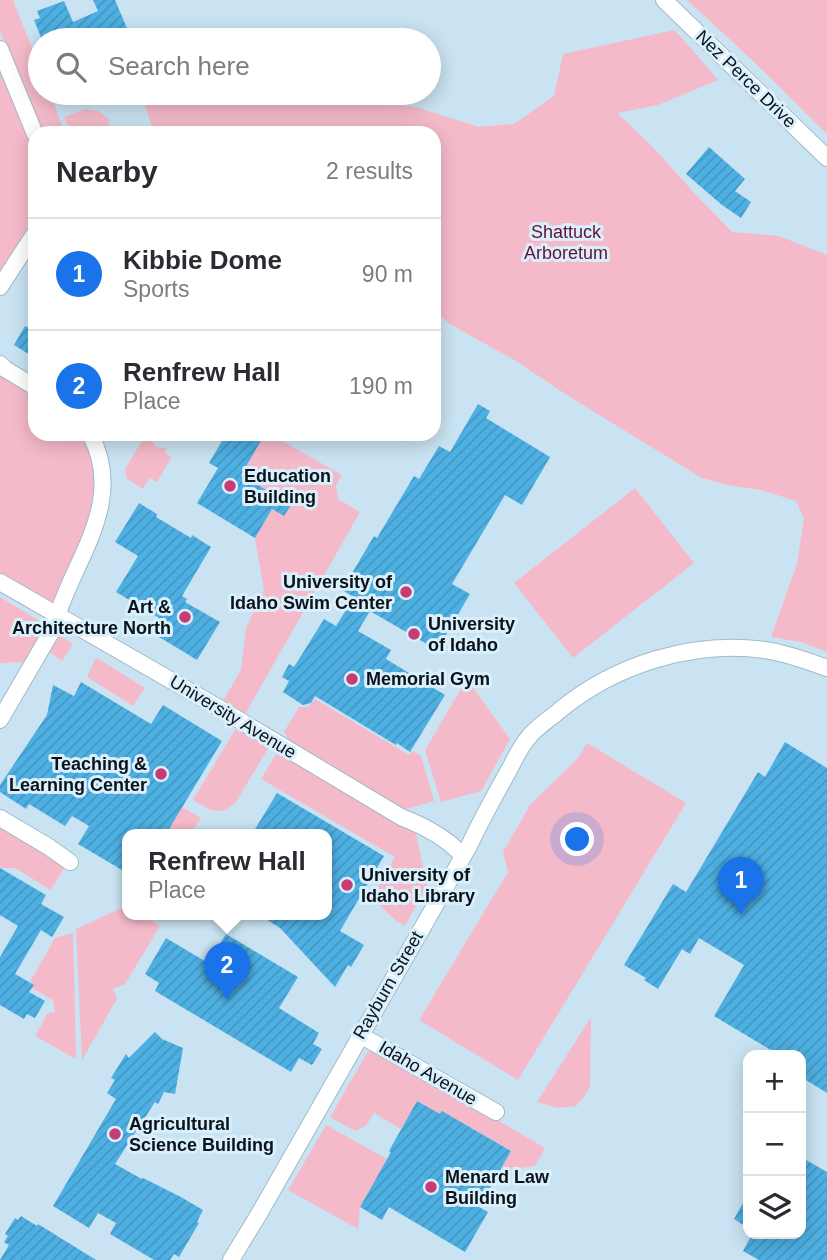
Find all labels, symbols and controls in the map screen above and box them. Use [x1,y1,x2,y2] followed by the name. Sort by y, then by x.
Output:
[692,26,800,132] street label: Nez Perce Drive
[28,28,441,105] search box
[52,48,90,86] icon: search
[108,51,250,81] text: Search here
[56,155,158,188] text: Nearby
[326,158,413,184] text: 2 results
[524,222,608,263] park label: Shattuck Arboretum
[123,245,282,275] text: Kibbie Dome
[73,261,85,287] text: 1
[362,261,413,287] text: 90 m
[123,276,189,302] text: Sports
[123,357,281,387] text: Renfrew Hall
[73,373,85,399] text: 2
[349,373,413,399] text: 190 m
[123,388,181,414] text: Place
[244,466,331,507] place label: Education Building
[222,478,238,494] marker: Education Building
[230,572,393,613] place label: University of Idaho Swim Center
[398,584,414,600] marker: University of Idaho Swim Center
[12,597,171,638] place label: Art & Architecture North
[177,609,193,625] marker: Art & Architecture North
[428,614,515,655] place label: University of Idaho
[406,626,422,642] marker: University of Idaho
[366,669,490,689] place label: Memorial Gym
[166,671,300,763] street label: University Avenue
[344,671,360,687] marker: Memorial Gym
[9,754,147,795] place label: Teaching & Learning Center
[153,766,169,782] marker: Teaching & Learning Center
[560,822,594,856] your location
[122,829,332,920] popup
[148,846,306,876] text: Renfrew Hall
[718,857,764,915] pin: 1
[361,865,475,906] place label: University of Idaho Library
[148,877,206,903] text: Place
[339,877,355,893] marker: University of Idaho Library
[349,928,427,1042] street label: Rayburn Street
[204,942,250,1000] pin: 2
[375,1037,481,1109] street label: Idaho Avenue
[743,1050,806,1239] map controls
[743,1050,806,1113] button: +
[743,1113,806,1176] button: −
[129,1114,274,1155] place label: Agricultural Science Building
[107,1126,123,1142] marker: Agricultural Science Building
[445,1167,550,1208] place label: Menard Law Building
[743,1176,806,1239] button: layers
[423,1179,439,1195] marker: Menard Law Building

